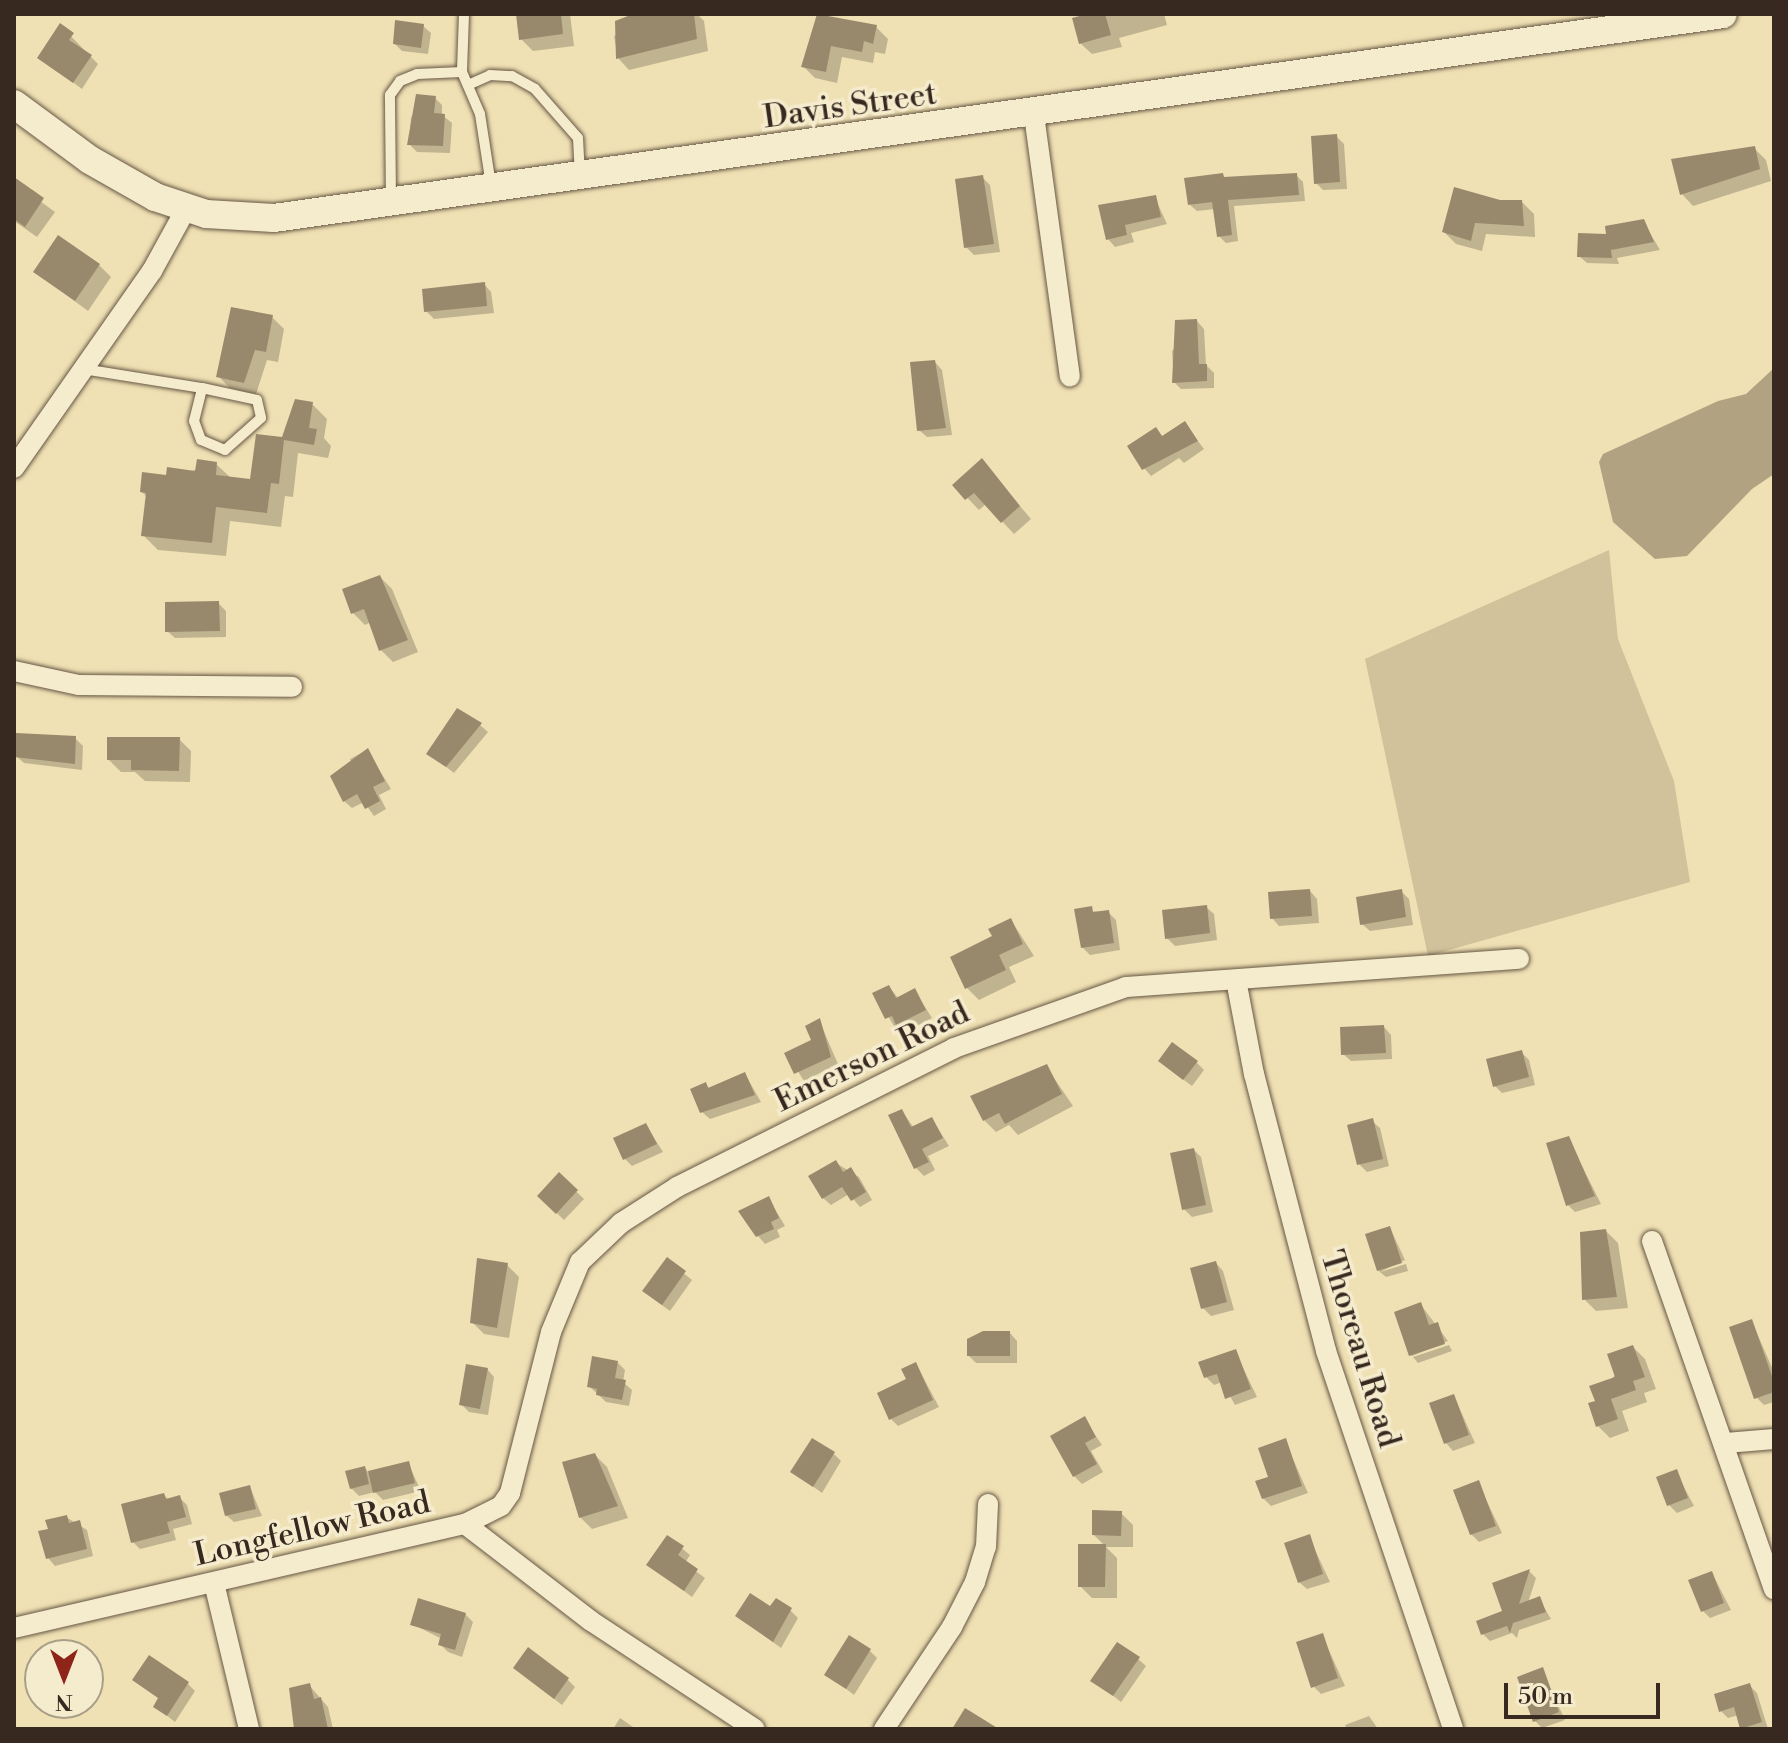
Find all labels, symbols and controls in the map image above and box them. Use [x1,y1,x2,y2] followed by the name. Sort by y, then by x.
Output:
[761,75,939,137] street label: Davis Street
[768,993,976,1121] street label: Emerson Road
[1312,1246,1408,1452] street label: Thoreau Road
[190,1483,434,1575] street label: Longfellow Road
[24,1639,104,1719] north arrow
[1508,1667,1664,1717] scale bar
[1518,1682,1573,1712] text: 50 m
[55,1688,73,1715] text: N

